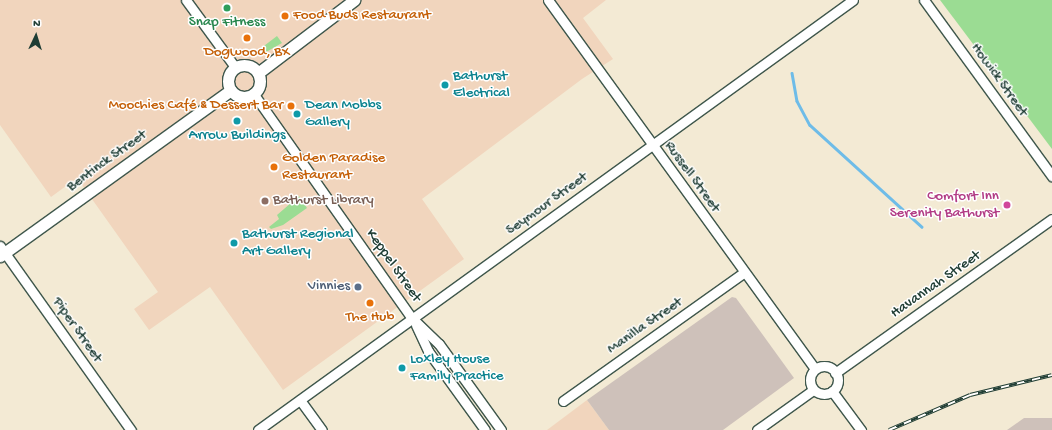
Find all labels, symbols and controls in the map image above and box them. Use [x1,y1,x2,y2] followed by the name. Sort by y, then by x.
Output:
[222,3,232,13] marker: Snap Fitness
[293,7,431,25] place label: Food Buds Restaurant
[280,11,290,21] marker: Food Buds Restaurant
[189,14,265,32] place label: Snap Fitness
[16,16,56,56] north arrow
[33,18,41,30] text: N
[242,33,252,43] marker: Dogwood, BX
[966,40,1032,120] street label: Howick Street
[204,44,290,62] place label: Dogwood, BX
[453,67,510,102] place label: Bathurst Electrical
[440,80,450,90] marker: Bathurst Electrical
[305,96,381,131] place label: Dean Mobbs Gallery
[108,97,283,115] place label: Moochies Café & Dessert Bar
[286,101,296,111] marker: Moochies Café & Dessert Bar
[292,109,302,119] marker: Dean Mobbs Gallery
[232,116,242,126] marker: Arrow Buildings
[64,126,150,196] street label: Bentinck Street
[189,127,285,145] place label: Arrow Buildings
[660,138,724,216] street label: Russell Street
[282,149,385,184] place label: Golden Paradise Restaurant
[269,162,279,172] marker: Golden Paradise Restaurant
[503,168,591,240] street label: Seymour Street
[890,187,999,222] place label: Comfort Inn Serenity Bathurst
[273,192,374,210] place label: Bathurst Library
[260,196,270,206] marker: Bathurst Library
[1002,200,1012,210] marker: Comfort Inn Serenity Bathurst
[242,225,354,260] place label: Bathurst Regional Art Gallery
[361,226,425,306] street label: Keppel Street
[229,238,239,248] marker: Bathurst Regional Art Gallery
[887,247,985,323] street label: Havannah Street
[308,278,350,296] place label: Vinnies
[353,282,363,292] marker: Vinnies
[48,294,106,366] street label: Piper Street
[604,294,686,358] street label: Manilla Street
[365,298,375,308] marker: The Hub
[346,309,394,327] place label: The Hub
[410,350,503,385] place label: Loxley House Family Practice
[397,363,407,373] marker: Loxley House Family Practice

